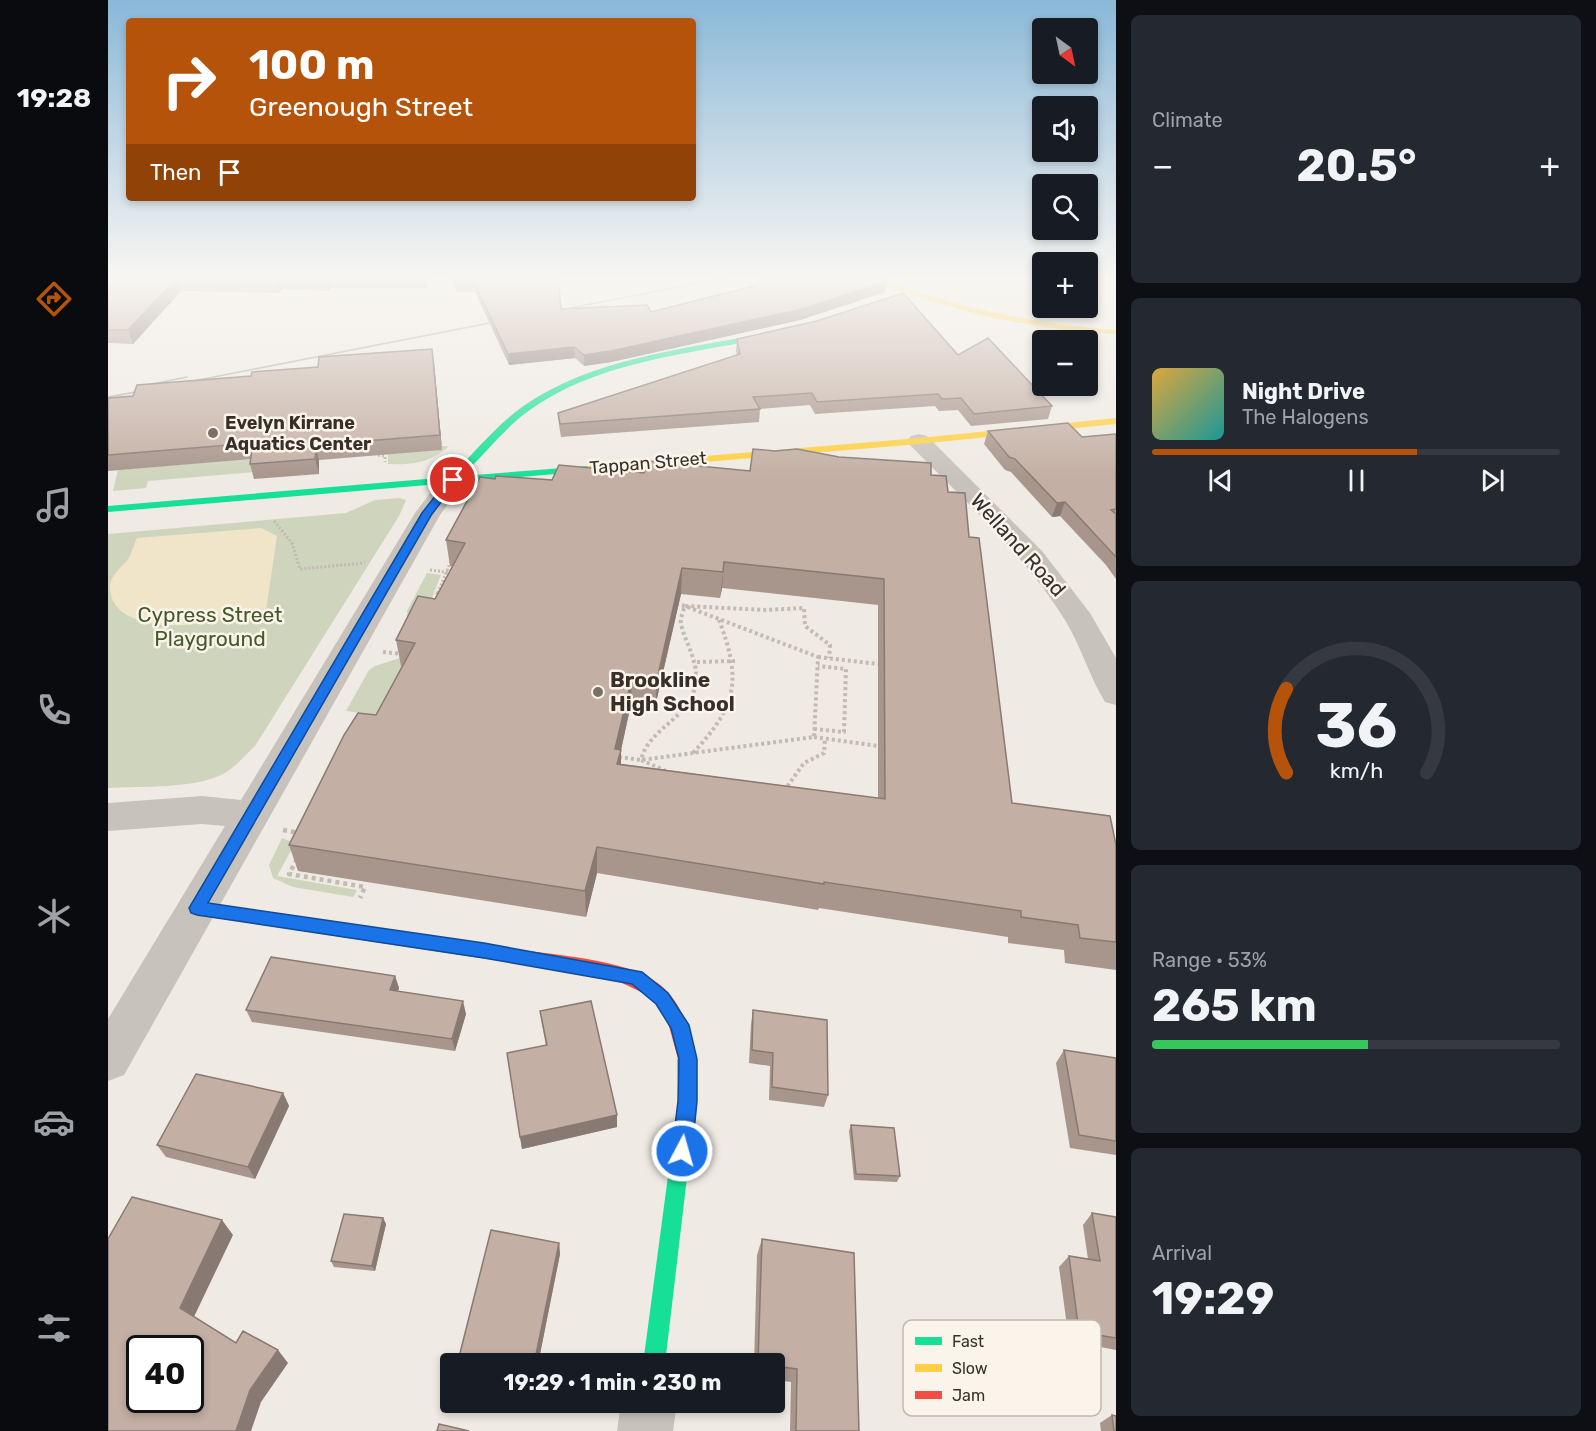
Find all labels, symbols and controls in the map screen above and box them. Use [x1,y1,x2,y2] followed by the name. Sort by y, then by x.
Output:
[1032,18,1098,84] north arrow
[1032,18,1098,396] map controls
[249,40,374,90] text: 100 m
[150,42,228,120] icon: right
[17,82,91,114] text: 19:28
[249,91,473,123] text: Greenough Street
[1032,96,1098,162] button: sound
[1152,108,1223,132] text: Climate
[1297,139,1416,192] text: 20.5°
[1152,146,1173,185] text: −
[1539,146,1560,185] text: +
[213,156,246,189] icon: arrive
[150,159,201,186] text: Then
[1032,174,1098,240] button: search
[1032,252,1098,318] button: +
[33,278,75,320] icon: directions
[1032,330,1098,396] button: −
[1242,378,1365,405] text: Night Drive
[1242,405,1369,429] text: The Halogens
[225,412,371,455] place label: Evelyn Kirrane Aquatics Center
[206,426,220,440] marker: Evelyn Kirrane Aquatics Center
[589,447,707,479] street label: Tappan Street
[427,454,478,505] pin
[436,463,469,496] icon: arrive
[1204,464,1237,497] icon: previous
[1340,464,1373,497] icon: pause
[1476,464,1509,497] icon: next
[33,484,75,526] icon: music
[966,488,1071,601] street label: Welland Road
[138,602,282,651] park label: Cypress Street Playground
[610,667,735,716] place label: Brookline High School
[591,685,605,699] marker: Brookline High School
[33,689,75,731] icon: phone
[1315,689,1397,763] text: 36
[1329,758,1383,783] text: km/h
[33,895,75,937] icon: climate
[1152,948,1267,972] text: Range · 53%
[1152,979,1317,1032] text: 265 km
[33,1101,75,1143] icon: car
[650,1119,714,1183] position arrow
[1152,1241,1212,1265] text: Arrival
[1152,1272,1274,1325] text: 19:29
[33,1307,75,1349] icon: filters
[903,1320,1101,1416] legend
[952,1332,984,1351] text: Fast
[126,1335,204,1413] speed limit sign: 40
[952,1359,988,1378] text: Slow
[504,1369,721,1396] text: 19:29 · 1 min · 230 m
[952,1386,985,1405] text: Jam

